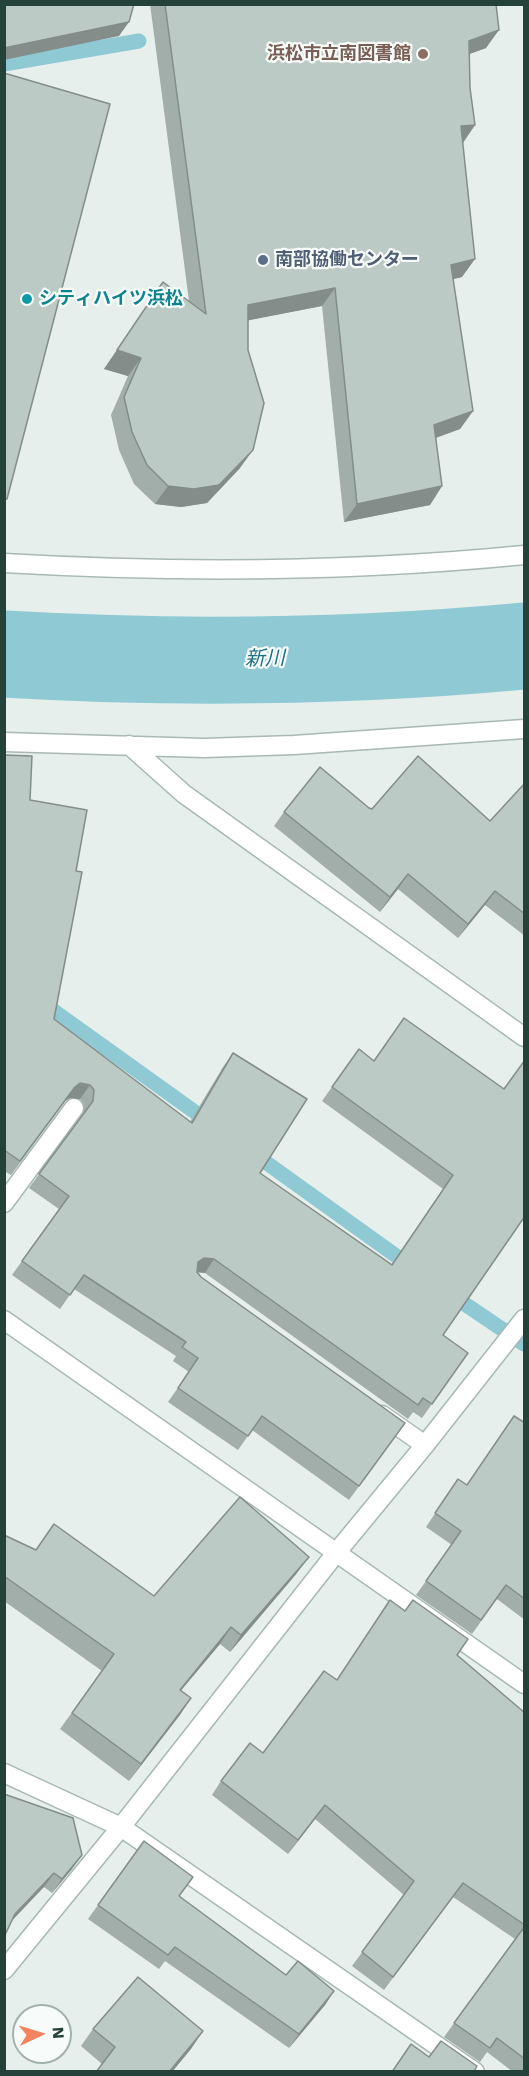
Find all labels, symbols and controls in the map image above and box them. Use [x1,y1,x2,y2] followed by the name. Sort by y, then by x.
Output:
[267,43,411,65] place label: 浜松市立南図書館
[416,47,430,61] marker: 浜松市立南図書館
[275,249,419,271] place label: 南部協働センター
[256,253,270,267] marker: 南部協働センター
[39,288,183,310] place label: シティハイツ浜松
[20,292,34,306] marker: シティハイツ浜松
[245,647,285,671] water label: 新川
[12,2004,72,2064] north arrow
[49,2026,68,2039] text: N

